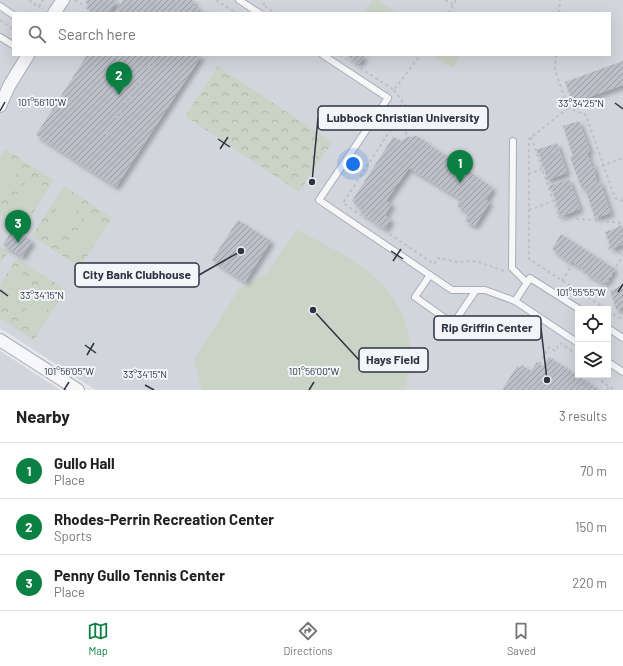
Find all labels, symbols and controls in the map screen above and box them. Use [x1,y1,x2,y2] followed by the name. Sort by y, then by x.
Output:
[12,12,611,56] search box
[26,23,48,45] icon: search
[58,25,136,43] text: Search here
[106,62,132,95] pin: 2
[18,96,66,108] text: 101°56'10"W
[558,97,604,109] text: 33°34'25"N
[318,106,488,130] callout: Lubbock Christian University
[326,110,480,124] text: Lubbock Christian University
[447,150,473,183] pin: 1
[343,154,363,174] your location
[5,210,31,243] pin: 3
[75,263,199,287] callout: City Bank Clubhouse
[83,267,192,281] text: City Bank Clubhouse
[556,286,606,298] text: 101°55'55"W
[20,289,64,301] text: 33°34'15"N
[575,306,611,378] map controls
[575,306,611,342] button: locate
[434,316,541,340] callout: Rip Griffin Center
[441,320,533,334] text: Rip Griffin Center
[575,342,611,378] button: layers
[359,348,428,372] callout: Hays Field
[366,352,420,366] text: Hays Field
[44,365,94,377] text: 101°56'05"W
[289,365,339,377] text: 101°56'00"W
[123,368,167,380] text: 33°34'15"N
[16,406,70,426] text: Nearby
[559,408,607,424] text: 3 results
[54,454,115,472] text: Gullo Hall
[27,463,31,479] text: 1
[580,463,607,479] text: 70 m
[54,472,85,488] text: Place
[54,510,274,528] text: Rhodes-Perrin Recreation Center
[25,519,33,535] text: 2
[575,519,607,535] text: 150 m
[54,528,92,544] text: Sports
[54,566,225,584] text: Penny Gullo Tennis Center
[25,575,33,591] text: 3
[572,575,607,591] text: 220 m
[54,584,85,600] text: Place
[87,620,109,657] tab: Map
[283,620,333,657] tab: Directions
[507,620,536,657] tab: Saved

